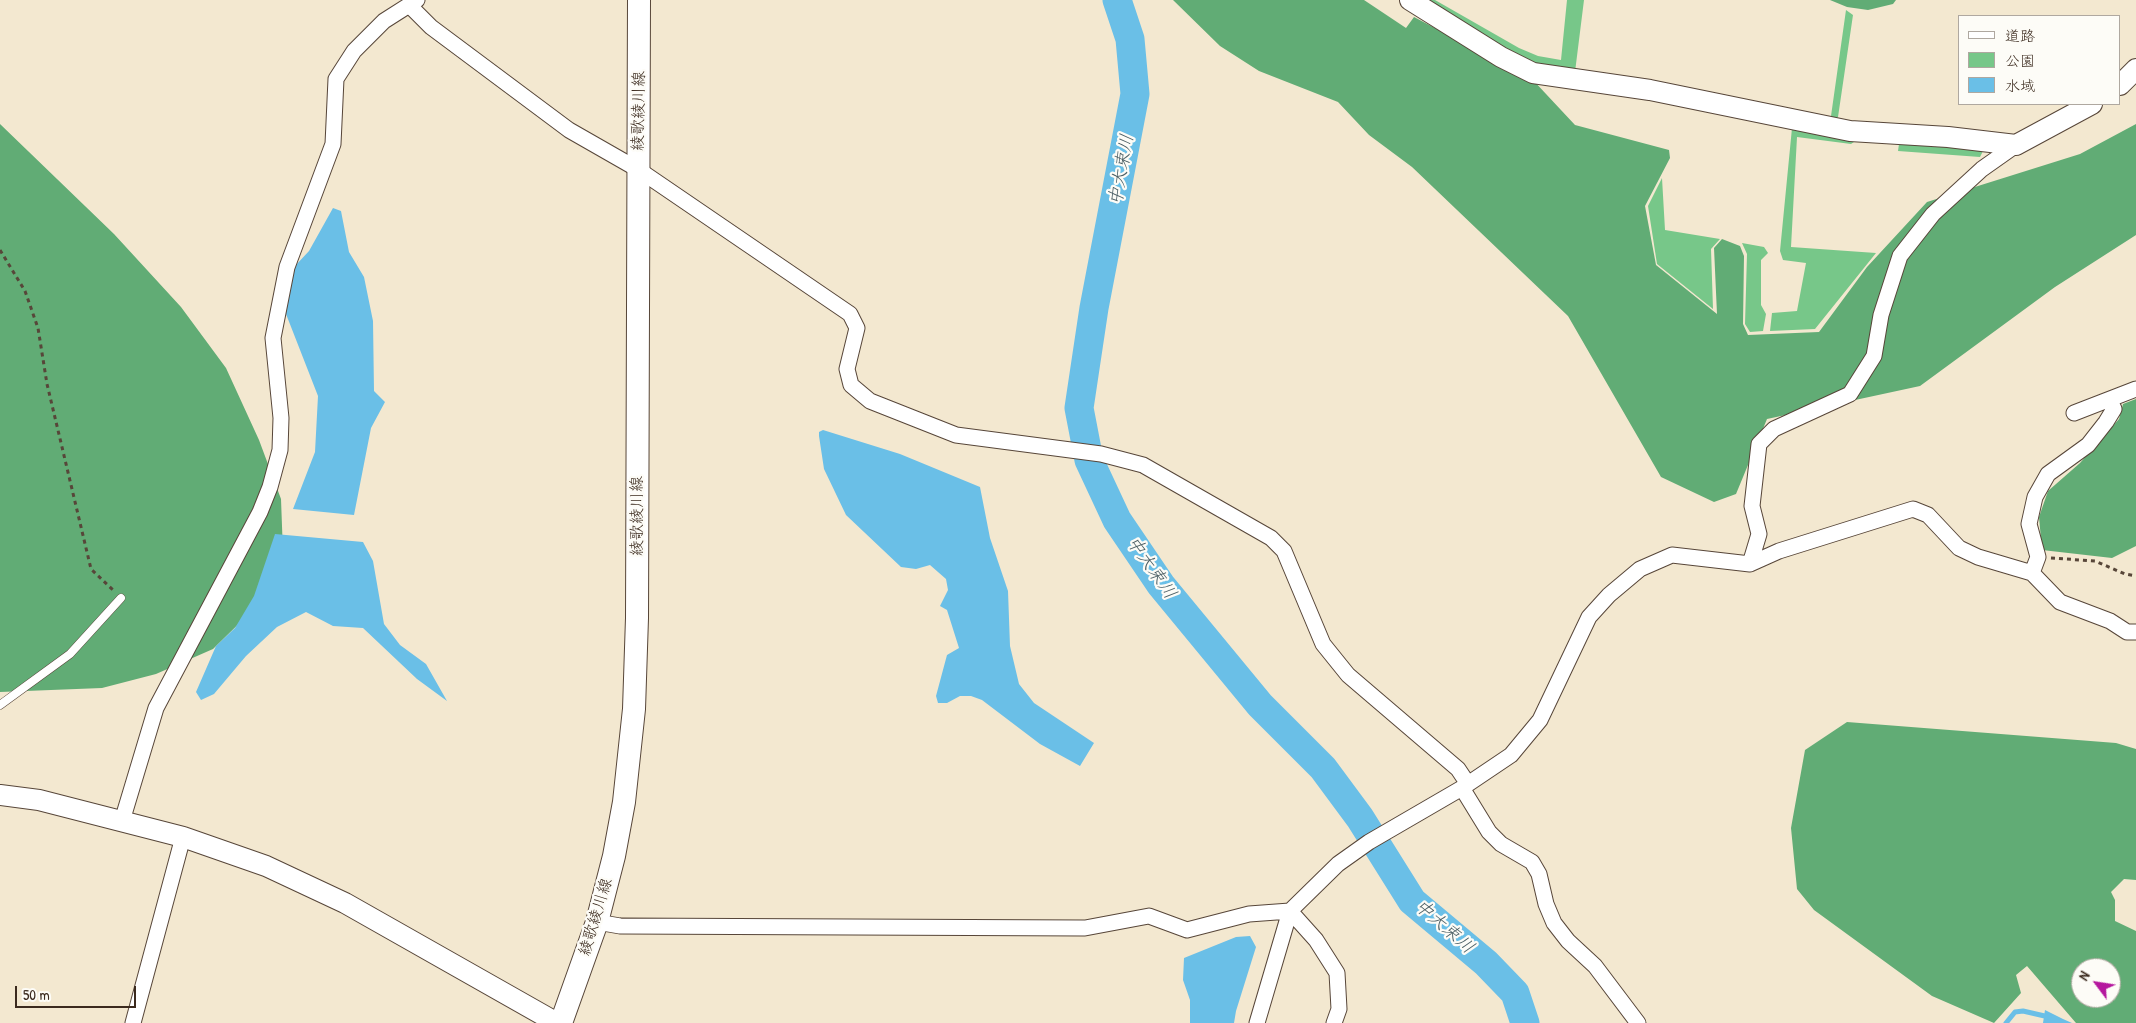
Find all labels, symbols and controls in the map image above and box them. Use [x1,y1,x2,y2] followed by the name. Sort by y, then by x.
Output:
[1958,15,2121,105] legend
[2005,25,2035,46] text: 道路
[2005,50,2035,71] text: 公園
[629,71,649,151] street label: 綾歌綾川線
[2005,75,2035,96] text: 水域
[1105,133,1139,207] water label: 中大束川
[628,476,648,556] street label: 綾歌綾川線
[1122,532,1180,604] water label: 中大束川
[575,876,617,958] street label: 綾歌綾川線
[1410,895,1478,959] water label: 中大束川
[2071,958,2121,1008] north arrow
[2074,967,2094,984] text: N
[18,976,139,1008] scale bar
[23,984,50,1005] text: 50 m

